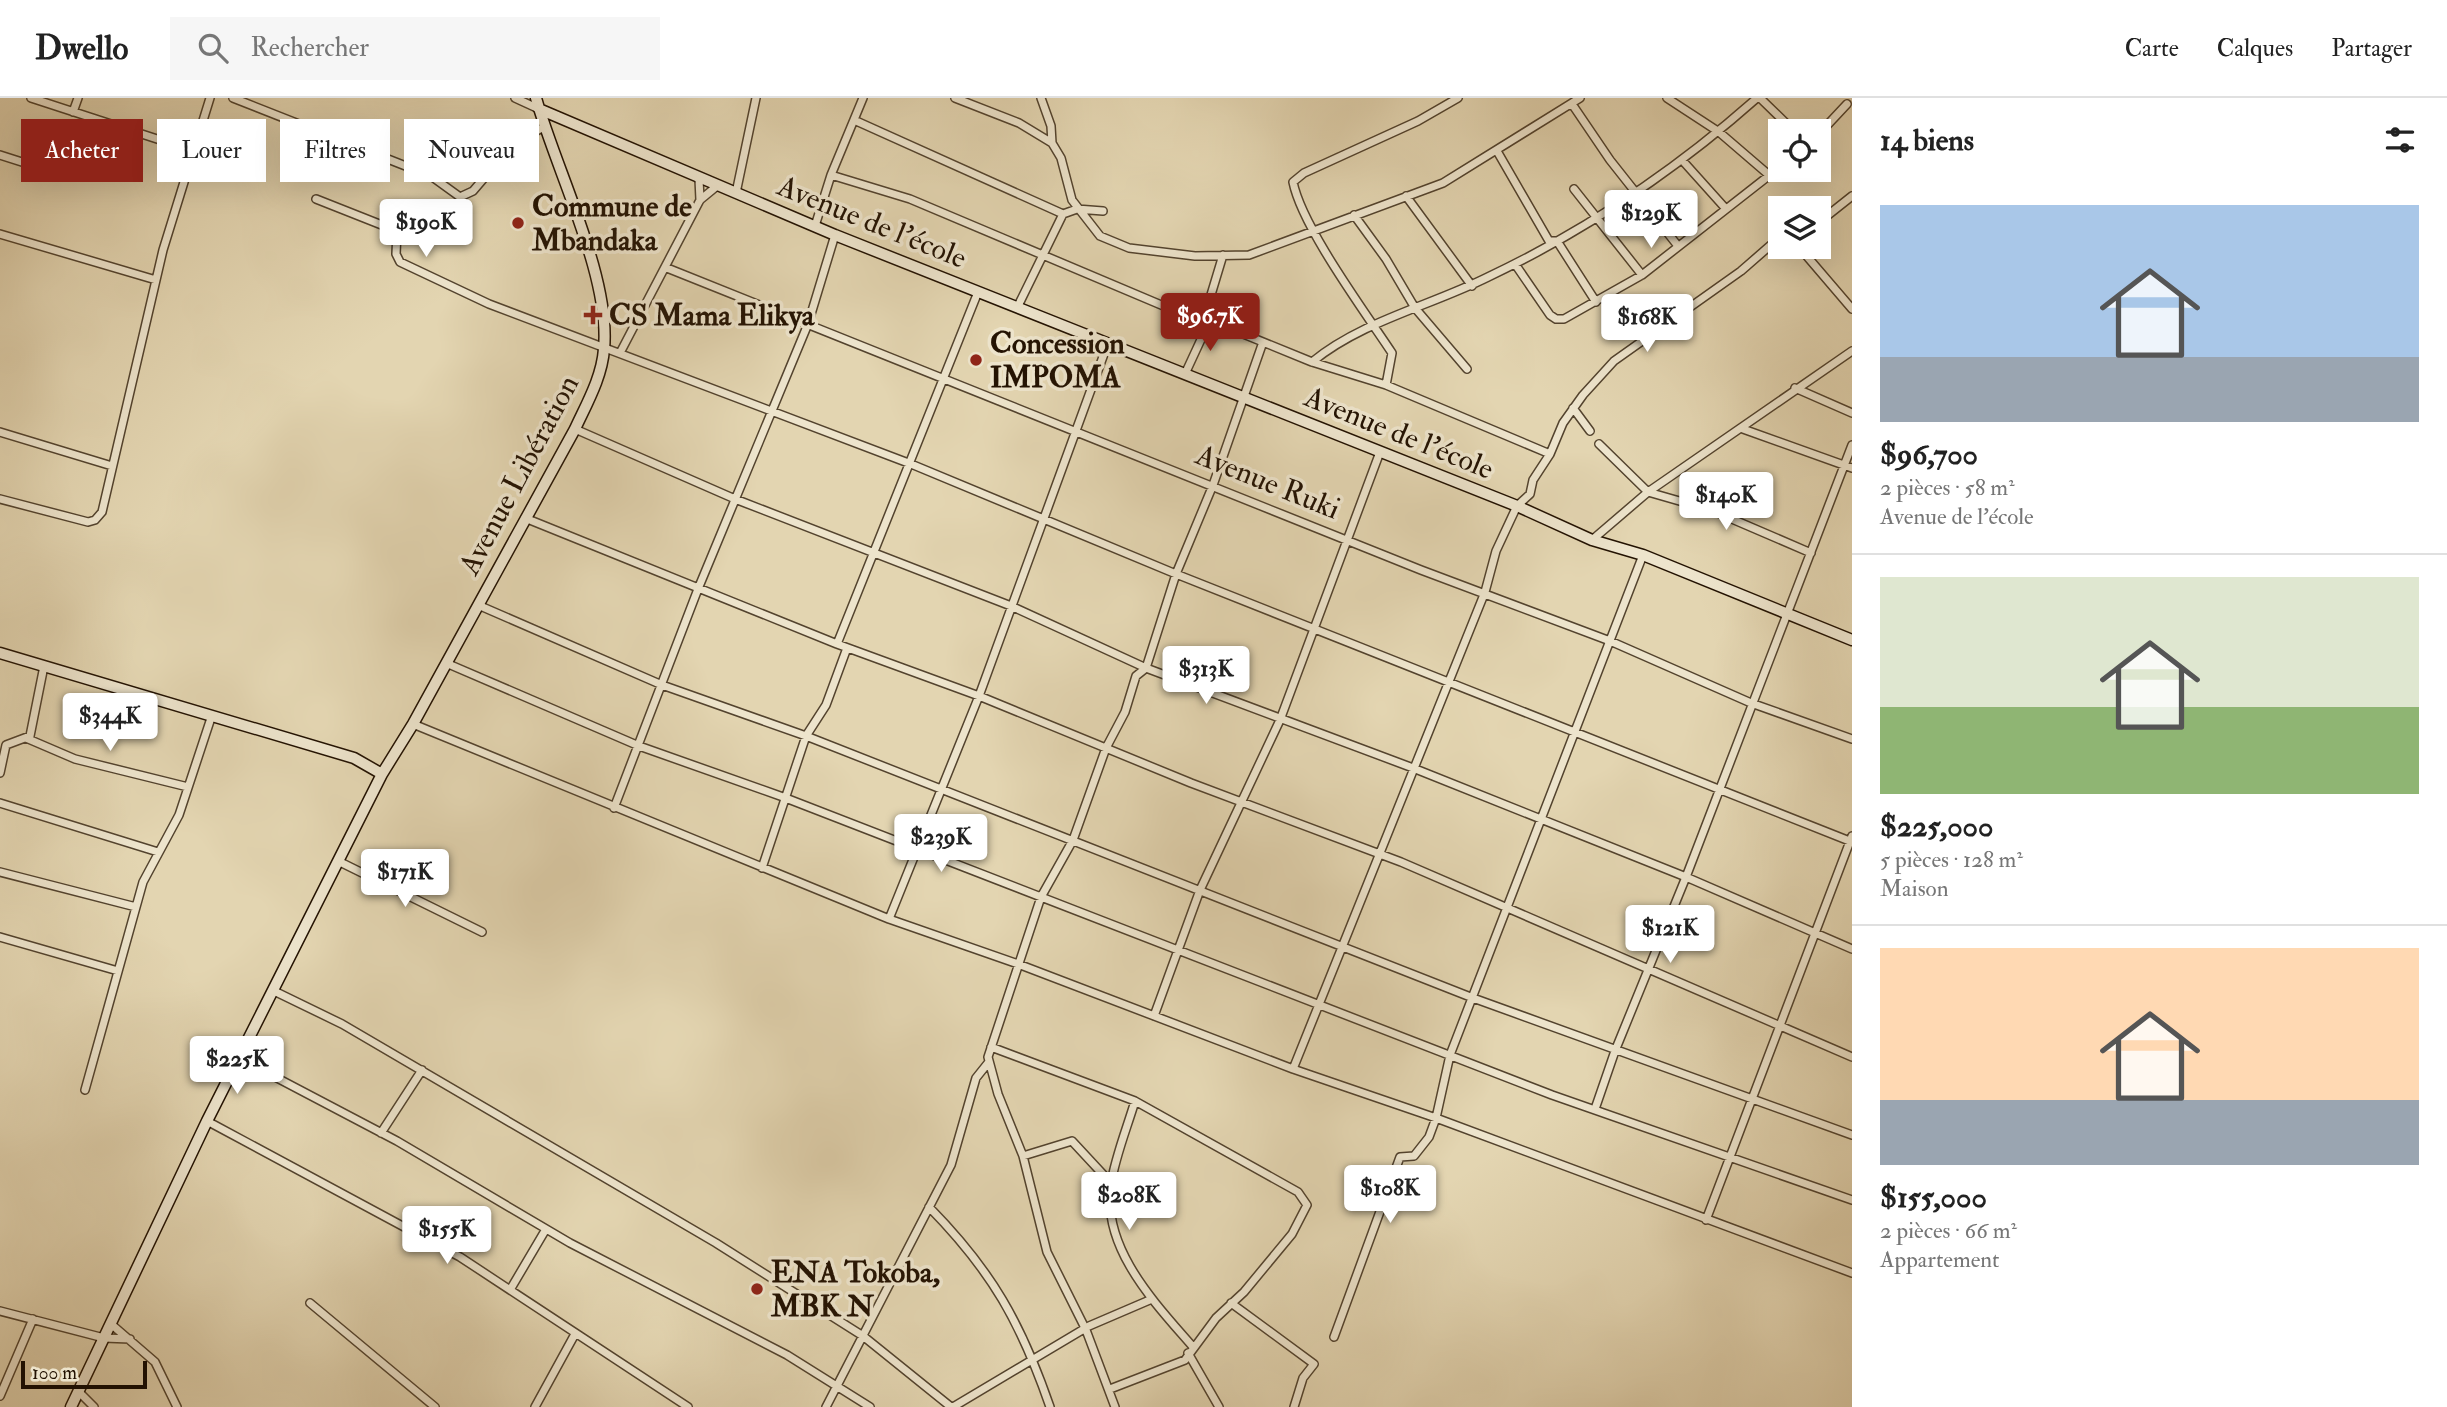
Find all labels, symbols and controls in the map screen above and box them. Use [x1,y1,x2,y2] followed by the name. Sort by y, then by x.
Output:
[170,17,660,80] search box
[35,28,128,69] text: Dwello
[194,29,232,67] icon: search
[250,32,369,64] text: Rechercher
[2125,33,2179,64] text: Carte
[2217,33,2293,64] text: Calques
[2331,33,2412,64] text: Partager
[21,119,143,182] chip: Acheter
[157,119,266,182] chip: Louer
[280,119,390,182] chip: Filtres
[404,119,539,182] chip: Nouveau
[1768,119,1831,259] map controls
[1768,119,1831,182] button: locate
[2381,121,2419,159] icon: filters
[1880,122,1974,159] text: 14 biens
[771,167,972,277] street label: Avenue de l'école
[531,188,692,259] place label: Commune de Mbandaka
[1602,190,1700,250] pin: $129K
[1768,196,1831,259] button: layers
[1621,198,1681,227] text: $129K
[377,200,475,259] pin: $190K
[396,207,456,236] text: $190K
[510,215,526,231] marker: Commune de Mbandaka
[2087,250,2213,376] icon: home
[1153,294,1267,353] pin: $96.7K
[1598,294,1696,354] pin: $168K
[609,297,816,334] place label: CS Mama Elikya
[1177,301,1243,330] text: $96.7K
[1617,302,1677,331] text: $168K
[583,305,603,325] marker: CS Mama Elikya
[990,325,1125,396] place label: Concession IMPOMA
[968,352,984,368] marker: Concession IMPOMA
[450,369,587,582] street label: Avenue Libération
[1298,378,1499,488] street label: Avenue de l'école
[1190,436,1346,528] street label: Avenue Ruki
[1880,436,1978,473] text: $96,700
[1677,472,1775,532] pin: $140K
[1880,473,2015,502] text: 2 pièces · 58 m²
[1695,480,1757,509] text: $140K
[1880,502,2034,531] text: Avenue de l'école
[2087,622,2213,748] icon: home
[1157,646,1255,706] pin: $313K
[1179,654,1233,683] text: $313K
[61,694,159,753] pin: $344K
[79,701,141,730] text: $344K
[1880,808,1993,845] text: $225,000
[892,814,990,874] pin: $239K
[910,822,972,851] text: $239K
[1880,845,2023,874] text: 5 pièces · 128 m²
[356,850,454,909] pin: $171K
[377,857,433,886] text: $171K
[1880,874,1949,903] text: Maison
[1621,906,1719,965] pin: $121K
[1641,913,1699,942] text: $121K
[2087,993,2213,1119] icon: home
[188,1037,286,1096] pin: $225K
[206,1044,268,1073] text: $225K
[1341,1166,1439,1225] pin: $108K
[1080,1172,1178,1232] pin: $208K
[1360,1173,1420,1202] text: $108K
[1880,1179,1987,1216] text: $155,000
[1097,1180,1161,1209] text: $208K
[398,1206,496,1266] pin: $155K
[418,1214,476,1243] text: $155K
[1880,1216,2017,1245] text: 2 pièces · 66 m²
[1880,1245,2000,1274] text: Appartement
[770,1254,940,1325] place label: ENA Tokoba, MBK N
[749,1281,765,1297] marker: ENA Tokoba, MBK N
[21,1358,147,1390] scale bar
[32,1361,77,1385] text: 100 m

